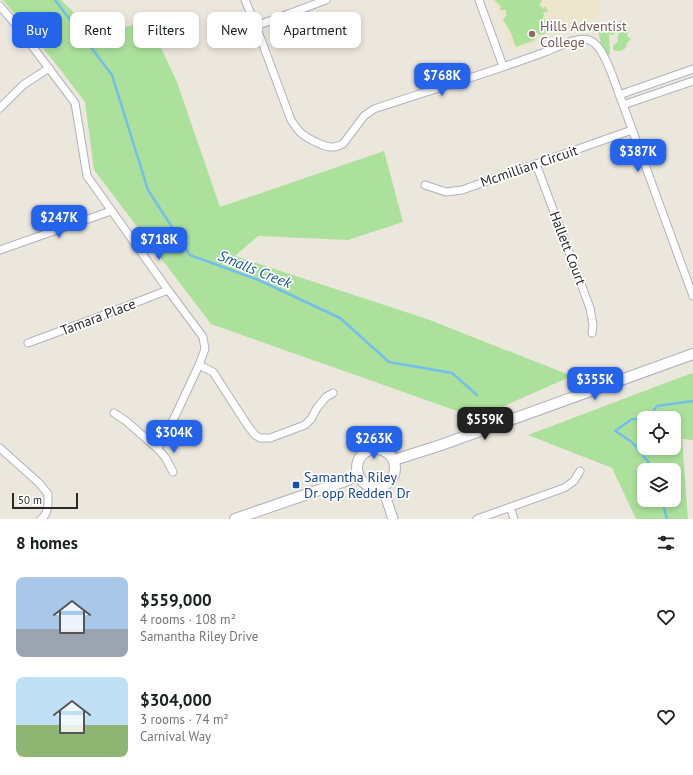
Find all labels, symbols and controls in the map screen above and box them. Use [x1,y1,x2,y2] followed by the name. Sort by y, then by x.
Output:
[12,12,62,48] chip: Buy
[70,12,125,48] chip: Rent
[133,12,199,48] chip: Filters
[207,12,262,48] chip: New
[270,12,361,48] chip: Apartment
[540,17,627,51] place label: Hills Adventist College
[527,29,537,39] marker: Hills Adventist College
[414,63,470,97] pin: $768K
[423,67,461,84] text: $768K
[610,139,666,173] pin: $387K
[478,141,580,191] street label: Mcmillian Circuit
[619,143,657,160] text: $387K
[31,205,87,239] pin: $247K
[40,209,78,226] text: $247K
[546,209,590,288] street label: Hallett Court
[131,227,187,261] pin: $718K
[140,231,178,248] text: $718K
[215,246,296,293] water label: Smalls Creek
[58,294,138,340] street label: Tamara Place
[567,367,623,401] pin: $355K
[576,371,614,388] text: $355K
[457,407,513,441] pin: $559K
[466,411,504,428] text: $559K
[637,411,681,507] map controls
[637,411,681,455] button: locate
[146,420,202,454] pin: $304K
[155,424,193,441] text: $304K
[346,426,402,460] pin: $263K
[355,430,393,447] text: $263K
[637,463,681,507] button: layers
[304,468,411,502] place label: Samantha Riley Dr opp Redden Dr
[291,480,301,490] marker: Samantha Riley Dr opp Redden Dr
[12,491,78,510] scale bar
[18,493,42,507] text: 50 m
[16,532,78,554] text: 8 homes
[655,532,677,554] icon: filters
[140,589,212,611] text: $559,000
[48,593,96,641] icon: home
[655,606,677,628] icon: heart
[140,611,236,628] text: 4 rooms · 108 m²
[140,628,258,645] text: Samantha Riley Drive
[140,689,212,711] text: $304,000
[48,693,96,741] icon: home
[655,706,677,728] icon: heart
[140,711,229,728] text: 3 rooms · 74 m²
[140,728,211,745] text: Carnival Way

